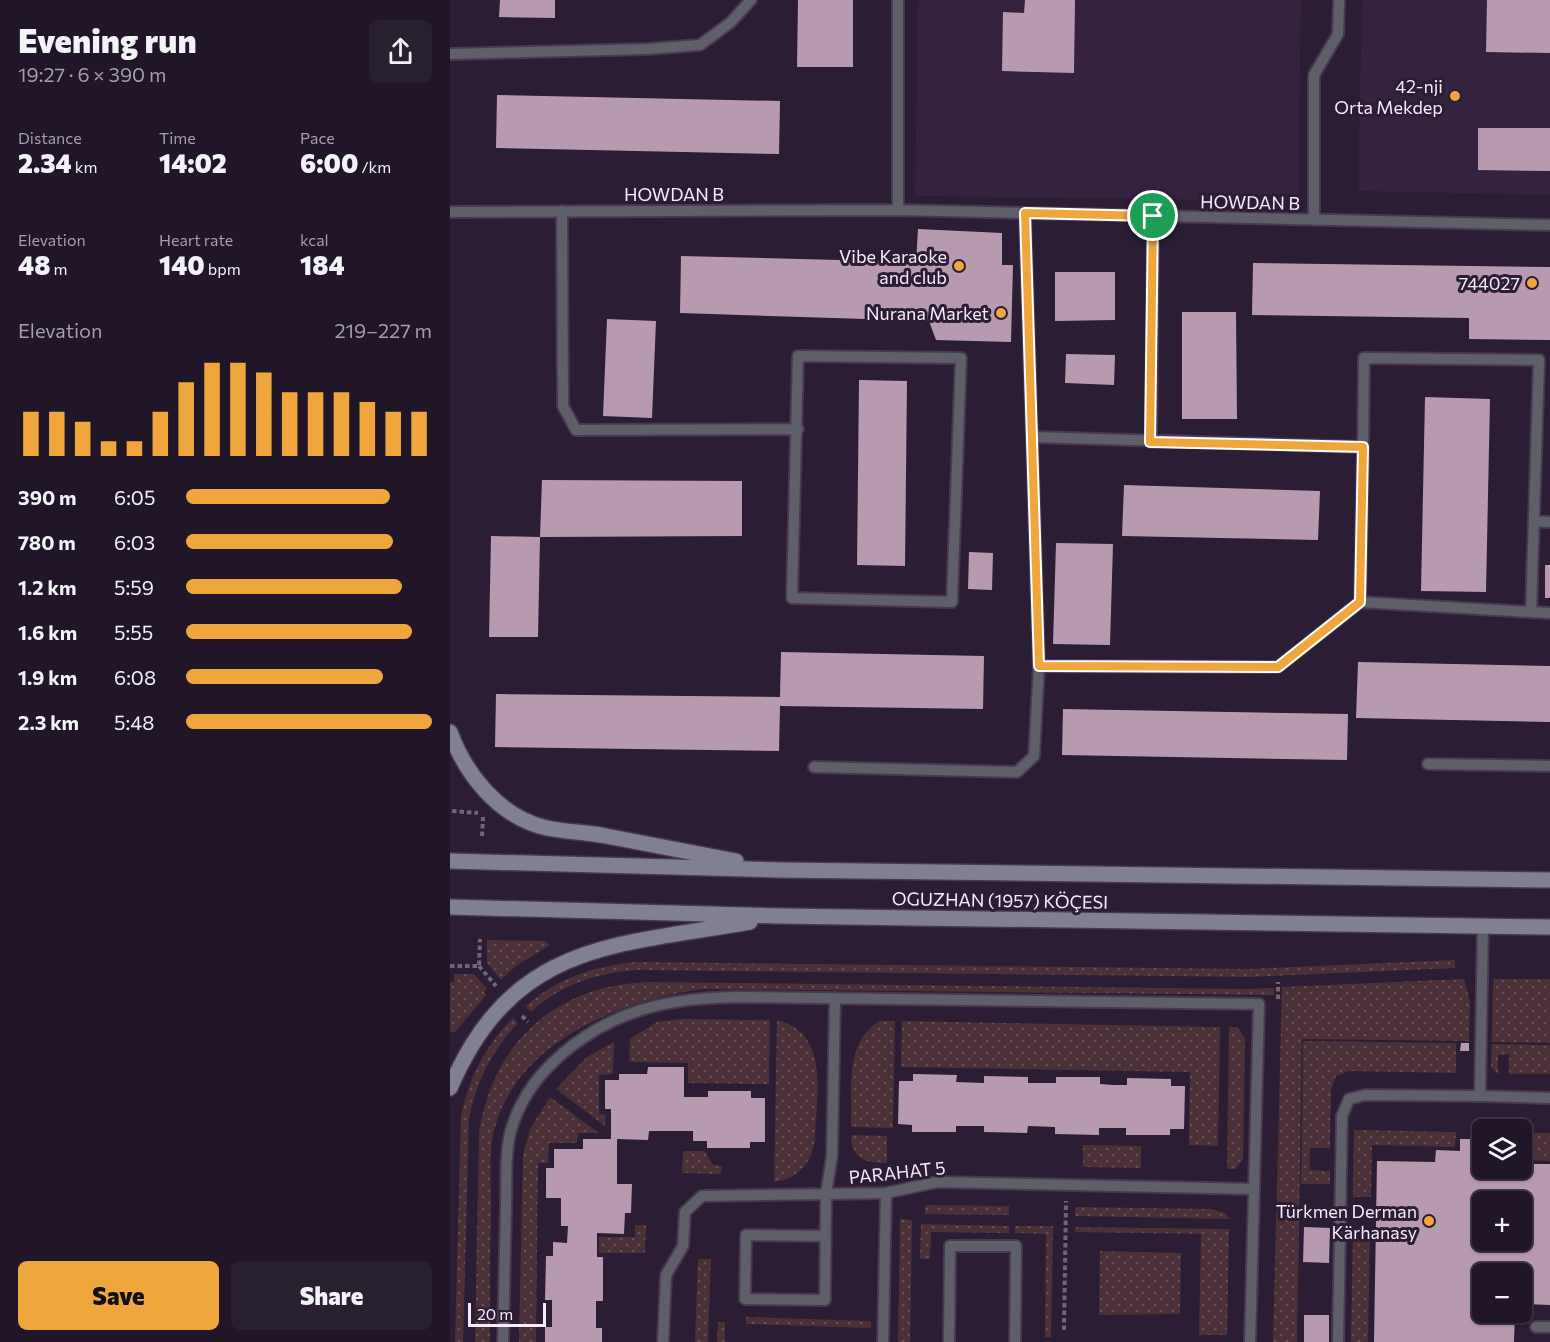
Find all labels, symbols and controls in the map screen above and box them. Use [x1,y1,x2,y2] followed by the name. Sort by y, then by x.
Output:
[18,19,197,60] text: Evening run
[369,20,432,83] button: share
[18,62,166,86] text: 19:27 · 6 × 390 m
[1334,75,1443,118] place label: 42-nji Orta Mekdep
[1448,89,1462,103] marker: 42-nji Orta Mekdep
[18,128,82,147] text: Distance
[159,128,196,147] text: Time
[300,128,335,147] text: Pace
[18,147,72,178] text: 2.34
[159,147,227,178] text: 14:02
[300,147,358,178] text: 6:00
[72,157,97,176] text: km
[358,157,391,176] text: /km
[624,183,724,205] street label: HOWDAN B
[1127,190,1178,241] pin
[1200,190,1300,214] street label: HOWDAN B
[1136,199,1169,232] icon: arrive
[18,230,86,249] text: Elevation
[159,230,233,249] text: Heart rate
[300,230,329,249] text: kcal
[839,245,947,288] place label: Vibe Karaoke and club
[18,249,50,280] text: 48
[159,249,205,280] text: 140
[300,249,345,280] text: 184
[50,259,67,278] text: m
[205,259,241,278] text: bpm
[952,259,966,273] marker: Vibe Karaoke and club
[1459,272,1520,294] place label: 744027
[1525,276,1539,290] marker: 744027
[866,302,989,324] place label: Nurana Market
[994,306,1008,320] marker: Nurana Market
[18,318,103,342] text: Elevation
[334,318,432,342] text: 219–227 m
[18,485,77,509] text: 390 m
[114,485,155,509] text: 6:05
[18,530,76,554] text: 780 m
[114,530,155,554] text: 6:03
[18,575,76,599] text: 1.2 km
[114,575,154,599] text: 5:59
[18,620,77,644] text: 1.6 km
[114,620,153,644] text: 5:55
[18,665,77,689] text: 1.9 km
[114,665,156,689] text: 6:08
[18,710,79,734] text: 2.3 km
[114,710,154,734] text: 5:48
[892,887,1108,913] street label: OGUZHAN (1957) KÖÇESI
[1472,1119,1532,1323] map controls
[1472,1119,1532,1179] button: layers
[848,1156,946,1188] street label: PARAHAT 5
[1472,1191,1532,1251] button: +
[1276,1200,1417,1243] place label: Türkmen Derman Kärhanasy
[1422,1214,1436,1228] marker: Türkmen Derman Kärhanasy
[18,1261,219,1330] button: Save
[231,1261,432,1330] button: Share
[1472,1263,1532,1323] button: −
[468,1300,546,1328] scale bar
[477,1304,513,1323] text: 20 m

